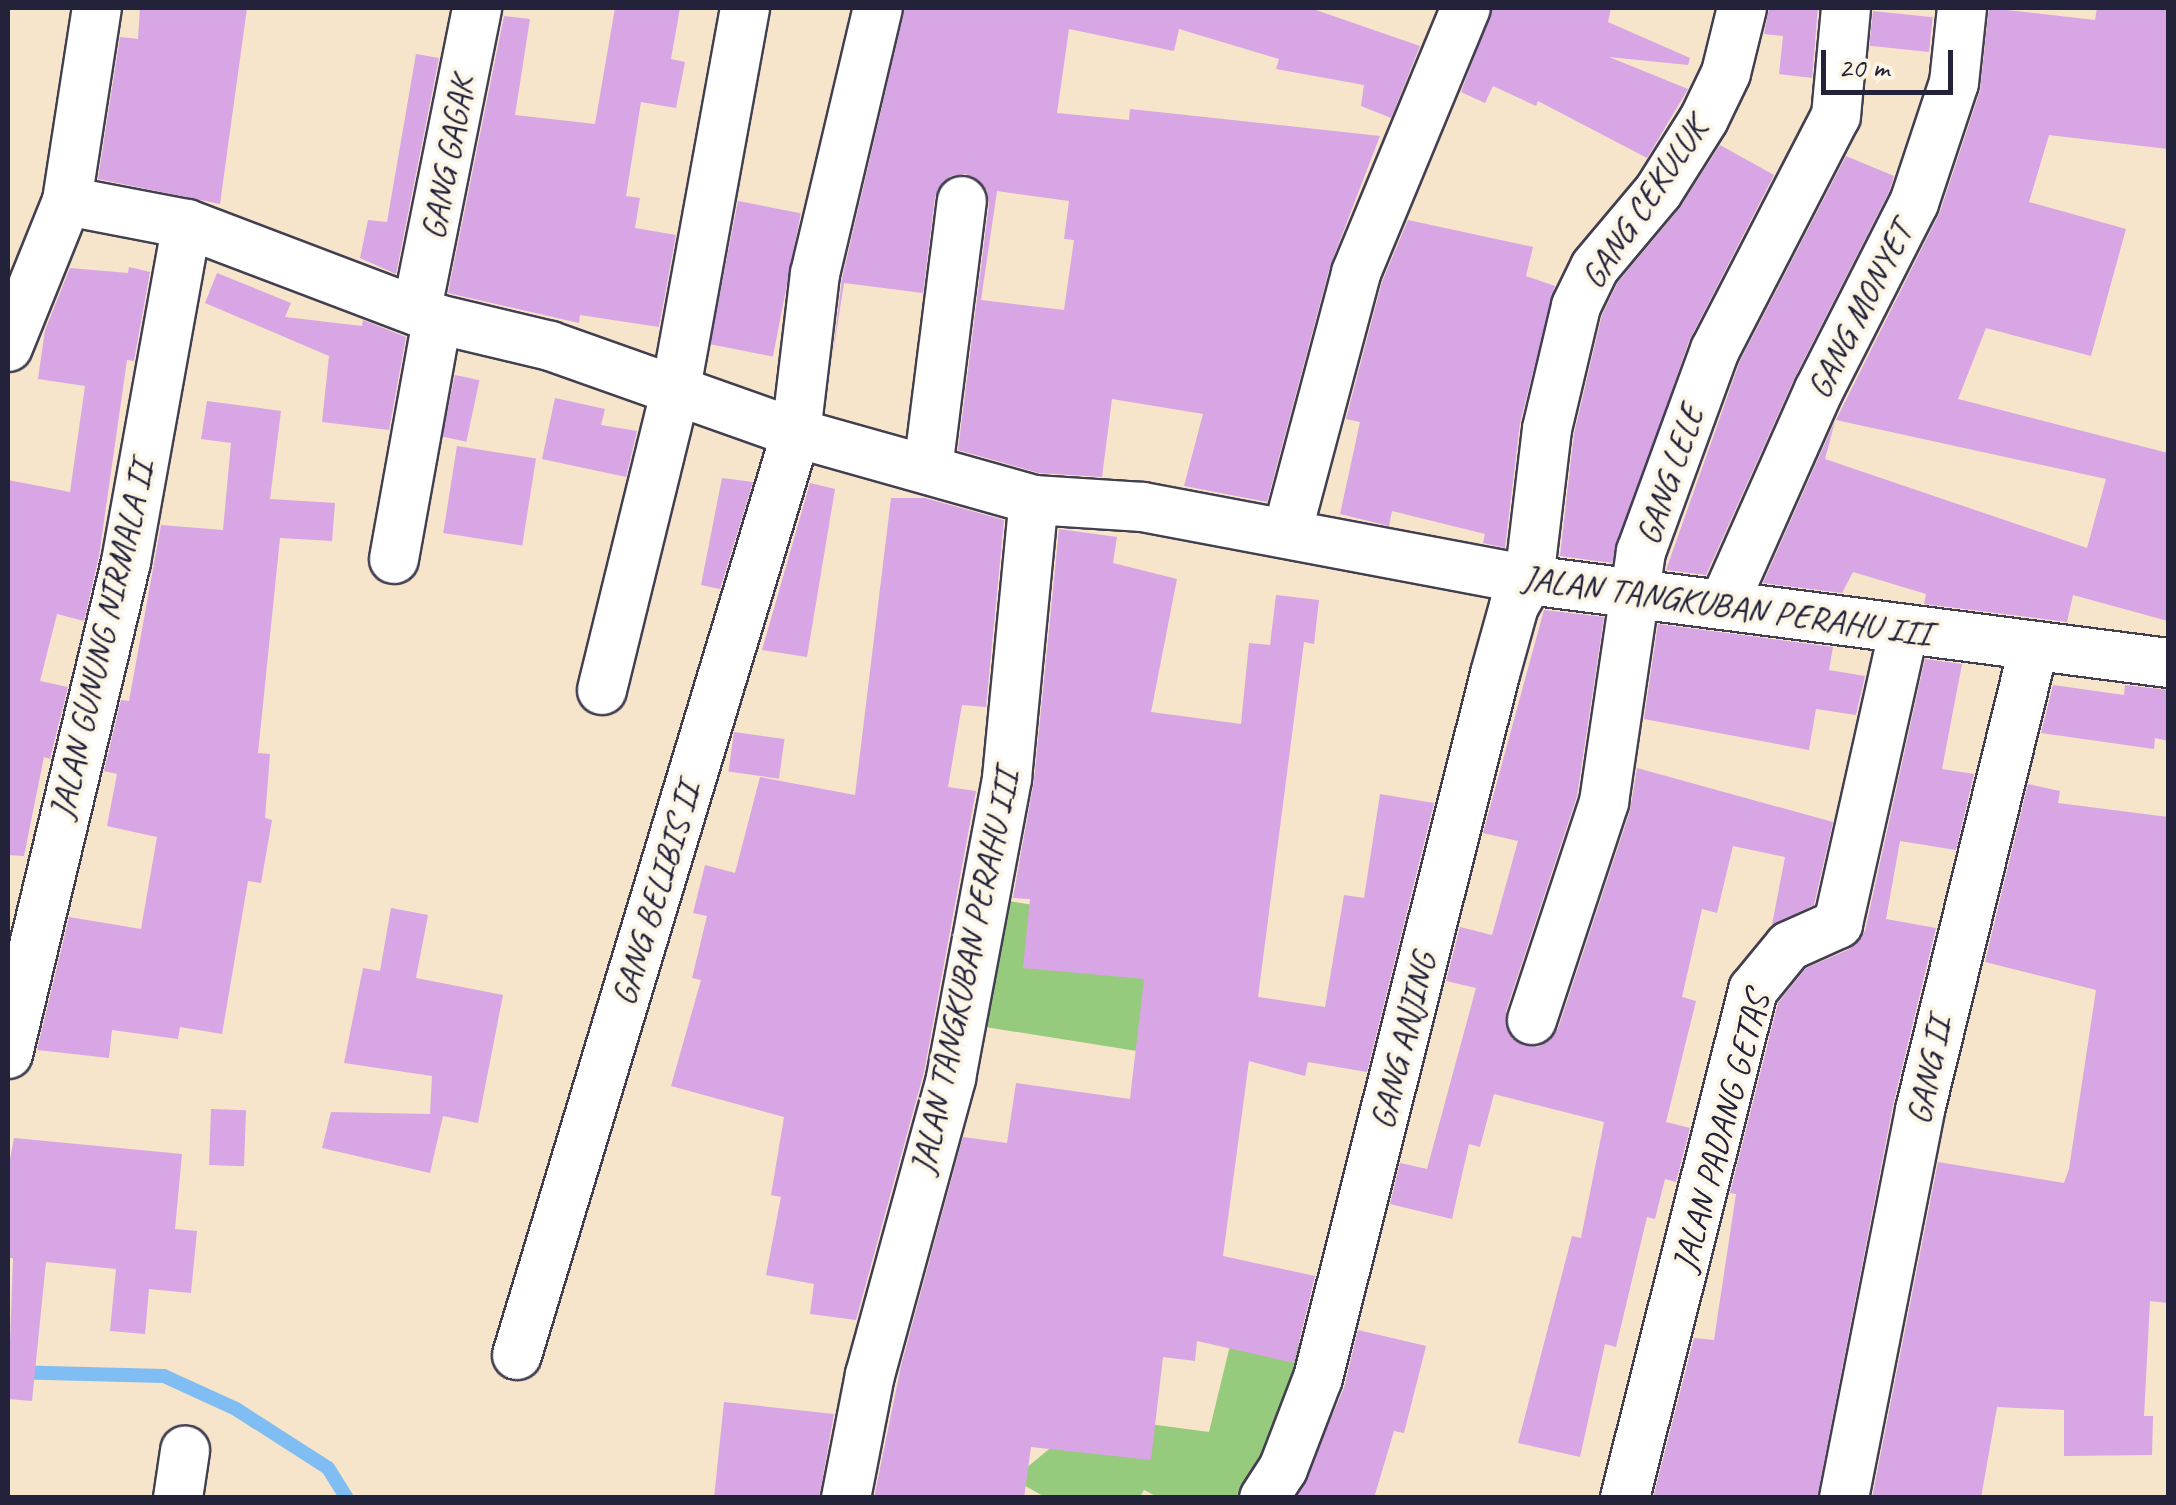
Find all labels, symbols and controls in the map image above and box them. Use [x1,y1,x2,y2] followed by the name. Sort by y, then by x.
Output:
[1826,30,1958,92] scale bar
[1838,48,1889,86] text: 20 m
[412,73,484,243] street label: GANG GAGAK
[1572,110,1716,296] street label: GANG CEKULUK
[1797,214,1923,406] street label: GANG MONYET
[1627,400,1713,550] street label: GANG LELE
[40,456,164,824] street label: JALAN GUNUNG NIRMALA II
[1521,557,1933,655] street label: JALAN TANGKUBAN PERAHU III
[902,767,1028,1177] street label: JALAN TANGKUBAN PERAHU III
[602,777,710,1011] street label: GANG BELIBIS II
[1361,949,1445,1133] street label: GANG ANJING
[1664,989,1778,1275] street label: JALAN PADANG GETAS
[1897,1014,1961,1128] street label: GANG II

